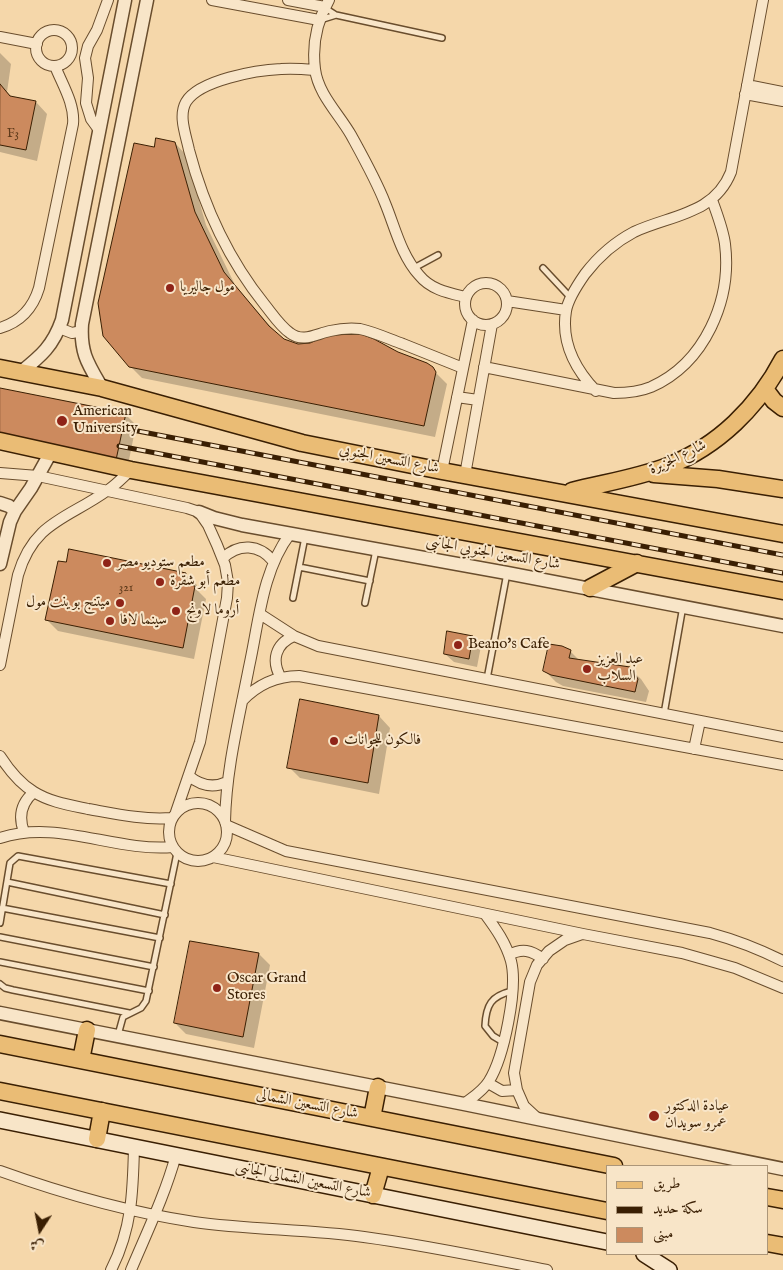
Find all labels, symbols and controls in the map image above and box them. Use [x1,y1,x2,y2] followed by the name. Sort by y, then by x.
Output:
[7,128,19,142] house number: F3
[180,279,235,297] place label: مول جاليريا
[164,282,176,294] marker: مول جاليريا
[73,403,138,438] place label: American University
[55,414,69,428] marker: American University
[647,437,709,479] street label: شارع الجزيرة
[338,441,440,479] street label: شارع التسعين الجنوبي
[424,533,562,575] street label: شارع التسعين الجنوبي الجانبى
[117,554,205,572] place label: مطعم ستوديو مصر
[101,557,113,569] marker: مطعم ستوديو مصر
[170,573,240,591] place label: مطعم أبو شقرة
[154,576,166,588] marker: مطعم أبو شقرة
[119,582,133,596] house number: 321
[26,594,110,612] place label: ميتنج بوينت مول
[114,597,126,609] marker: ميتنج بوينت مول
[186,602,239,620] place label: أروما لاونج
[170,605,182,617] marker: أروما لاونج
[120,612,167,630] place label: سينما لافا
[104,615,116,627] marker: سينما لافا
[468,636,549,654] place label: Beano's Cafe
[452,639,464,651] marker: Beano's Cafe
[597,651,643,686] place label: عبد العزيز السلاب
[581,663,593,675] marker: عبد العزيز السلاب
[344,732,421,750] place label: فالكون للجوانات
[328,735,340,747] marker: فالكون للجوانات
[227,970,306,1005] place label: Oscar Grand Stores
[211,982,223,994] marker: Oscar Grand Stores
[255,1086,359,1124] street label: شارع التسعين الشمالى
[665,1098,729,1133] place label: عيادة الدكتور عمرو سويدان
[647,1109,661,1123] marker: عيادة الدكتور عمرو سويدان
[234,1159,372,1203] street label: شارع التسعين الشمالى الجانبى
[606,1165,768,1255] legend
[653,1174,680,1193] text: طريق
[653,1199,703,1218] text: سكة حديد
[15,1205,65,1255] north arrow
[653,1224,673,1243] text: مبنى
[29,1235,46,1255] text: ش

